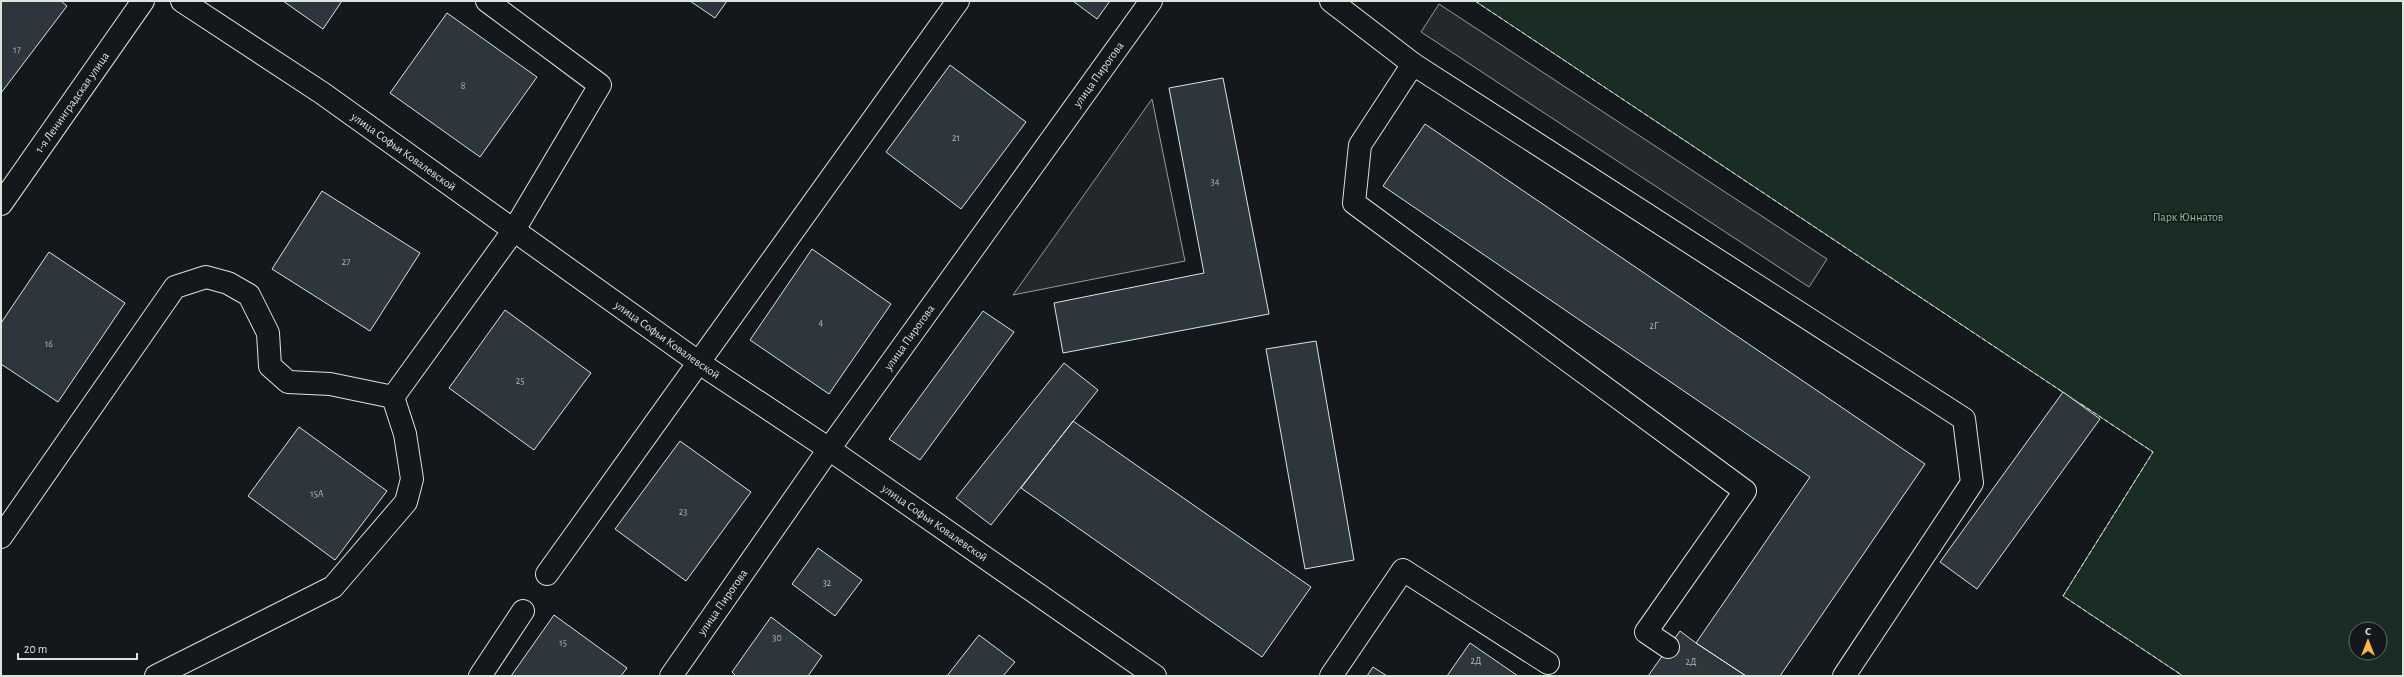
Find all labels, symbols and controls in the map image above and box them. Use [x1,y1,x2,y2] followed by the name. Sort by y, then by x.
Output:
[1070,39,1126,111] street label: улица Пирогова
[13,45,21,55] house number: 17
[33,49,112,155] street label: 1-я Ленинградская улица
[461,81,466,91] house number: 8
[348,109,458,193] street label: улица Софьи Ковалевской
[952,133,960,143] house number: 21
[1211,177,1220,187] house number: 34
[2153,211,2224,223] park label: Парк Юннатов
[342,257,350,267] house number: 27
[611,298,722,381] street label: улица Софьи Ковалевской
[881,302,937,374] street label: улица Пирогова
[819,318,824,328] house number: 4
[1649,321,1659,331] house number: 2Г
[45,339,53,349] house number: 16
[516,376,524,386] house number: 25
[878,481,990,564] street label: улица Софьи Ковалевской
[310,489,324,499] house number: 15А
[679,507,687,517] house number: 23
[695,567,750,639] street label: улица Пирогова
[823,578,832,588] house number: 32
[2348,621,2388,661] north arrow
[2365,626,2371,637] text: С
[772,633,782,643] house number: 30
[18,635,137,661] scale bar
[559,638,567,648] house number: 15
[24,643,47,655] text: 20 m
[1470,656,1482,666] house number: 2Д
[1685,657,1697,667] house number: 2Д

